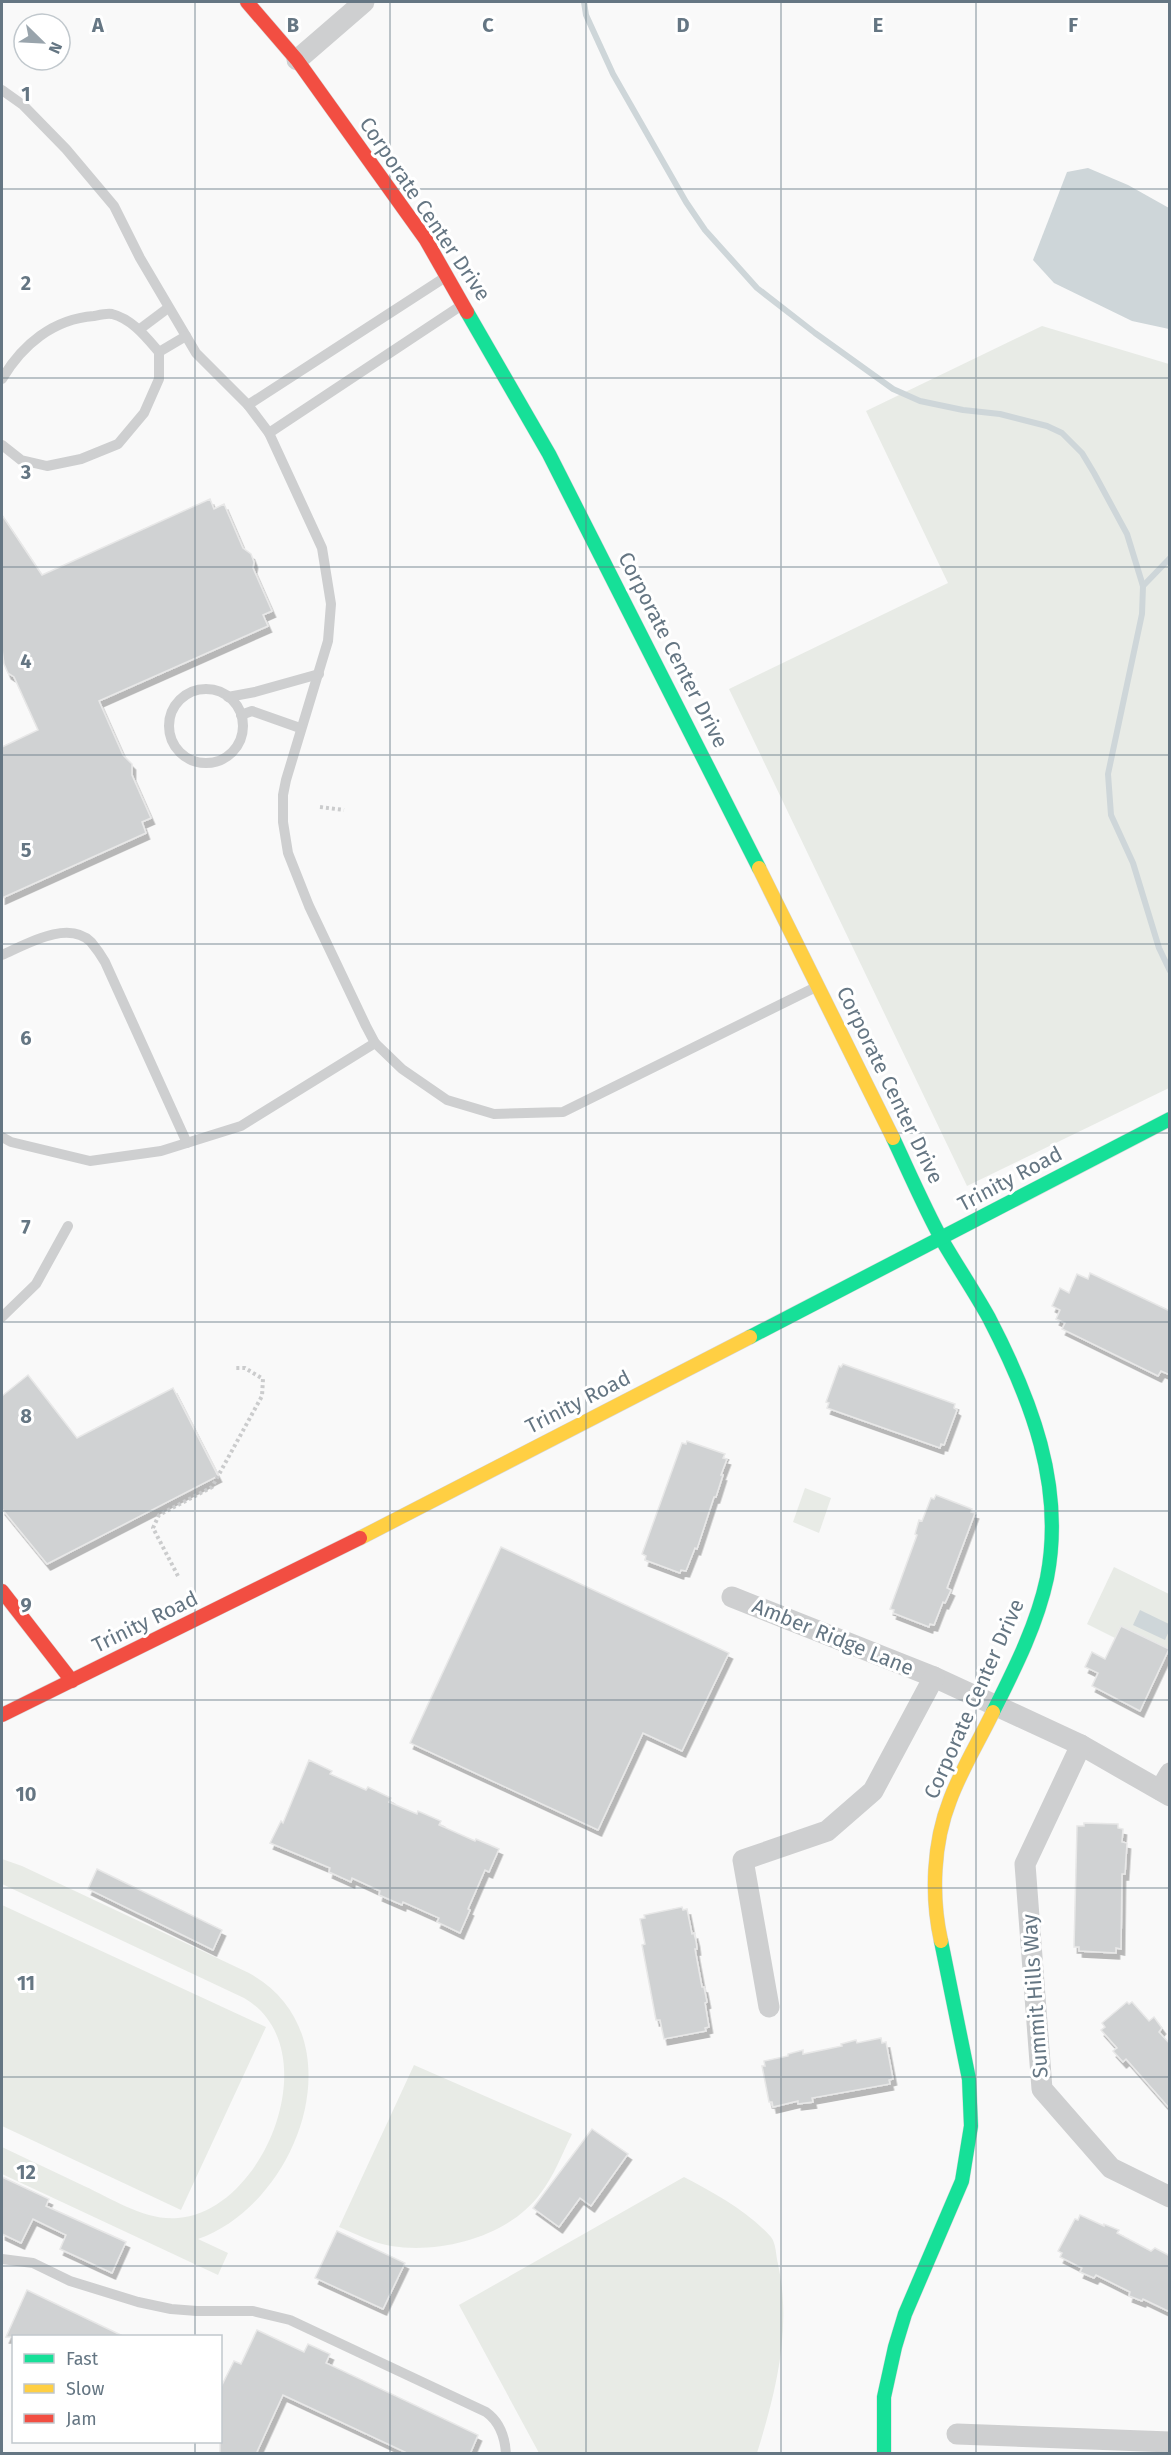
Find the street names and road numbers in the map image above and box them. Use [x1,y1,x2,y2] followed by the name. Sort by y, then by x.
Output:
[354,112,496,306] street label: Corporate Center Drive
[612,548,734,752] street label: Corporate Center Drive
[831,982,949,1188] street label: Corporate Center Drive
[953,1141,1067,1217] street label: Trinity Road
[521,1364,635,1440] street label: Trinity Road
[88,1585,202,1659] street label: Trinity Road
[748,1593,918,1681] street label: Amber Ridge Lane
[918,1595,1030,1803] street label: Corporate Center Drive
[1016,1912,1054,2079] street label: Summit Hills Way

